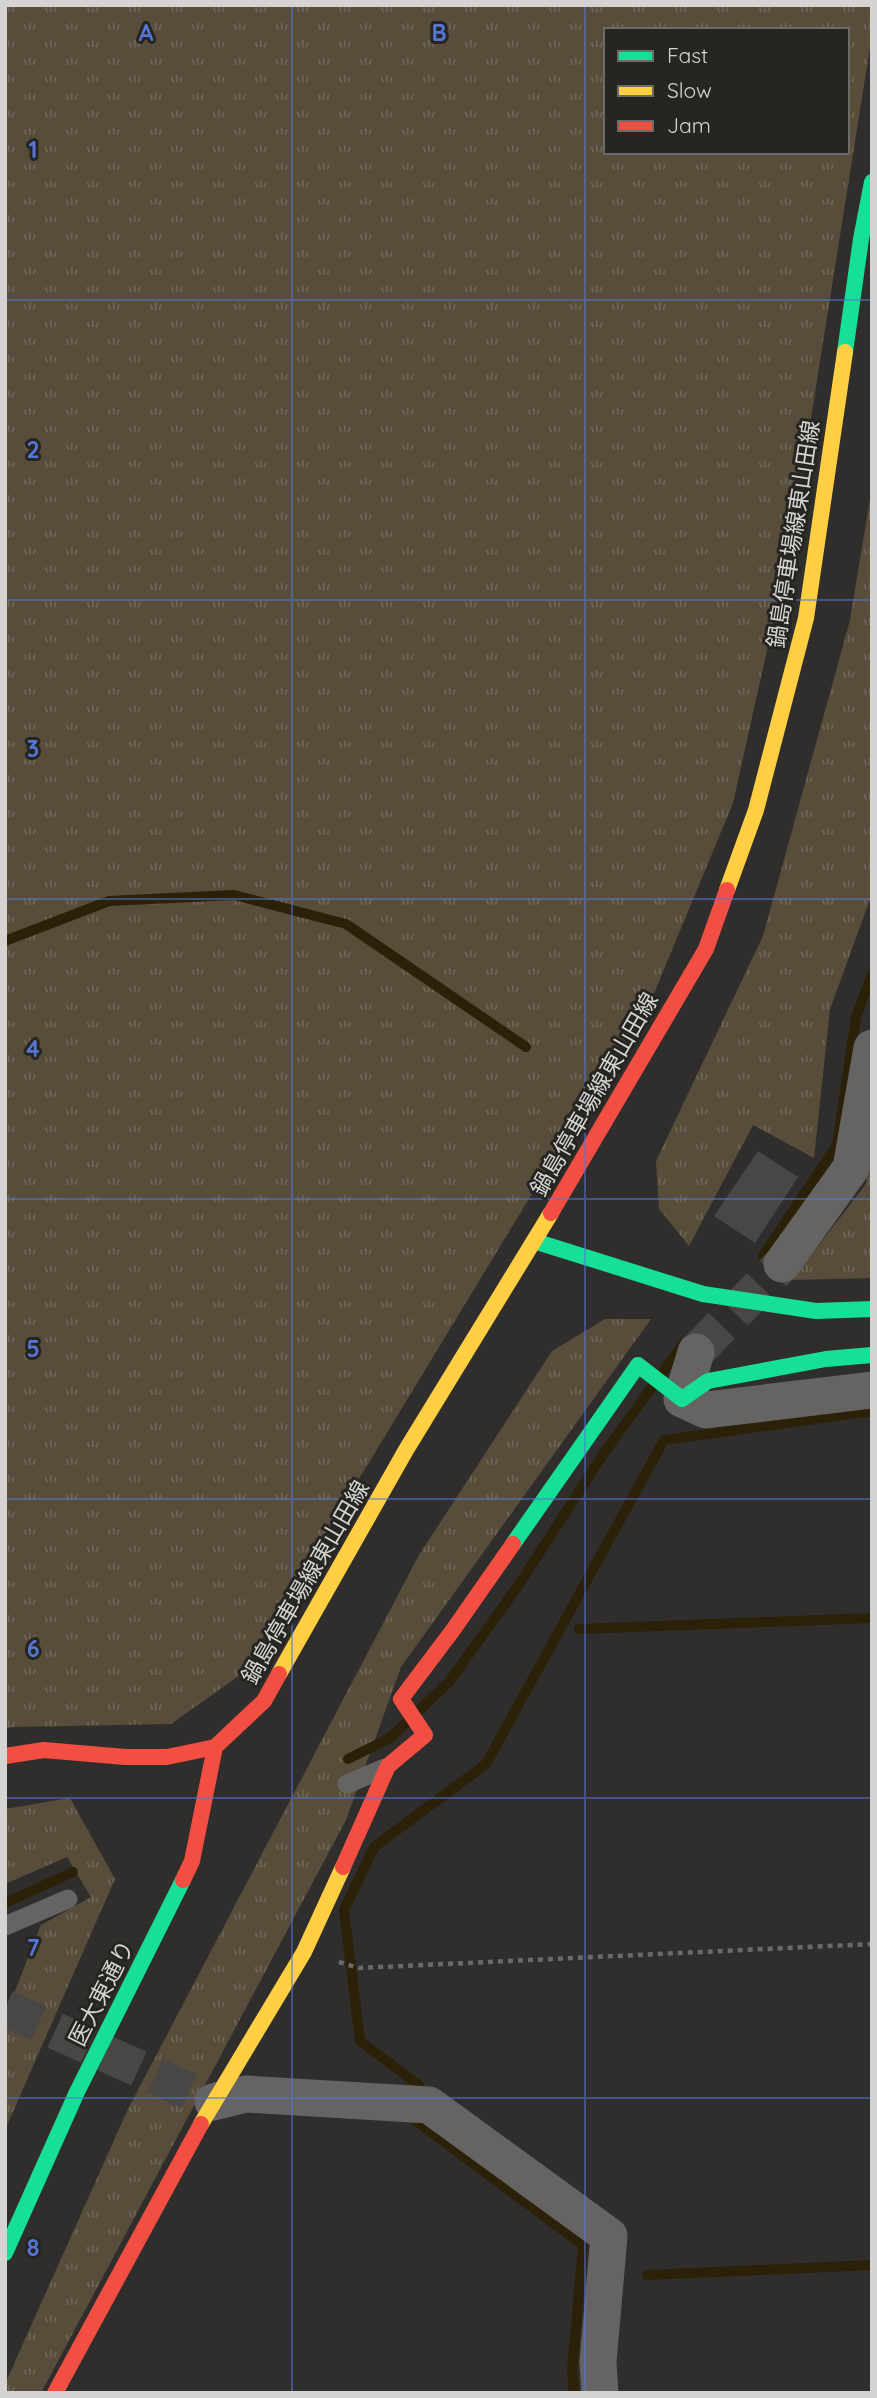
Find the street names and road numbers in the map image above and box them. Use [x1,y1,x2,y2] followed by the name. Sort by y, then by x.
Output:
[761,418,825,650] street label: 鍋島停車場線東山田線
[524,987,664,1201] street label: 鍋島停車場線東山田線
[235,1475,375,1689] street label: 鍋島停車場線東山田線
[62,1935,140,2051] street label: 医大東通り

